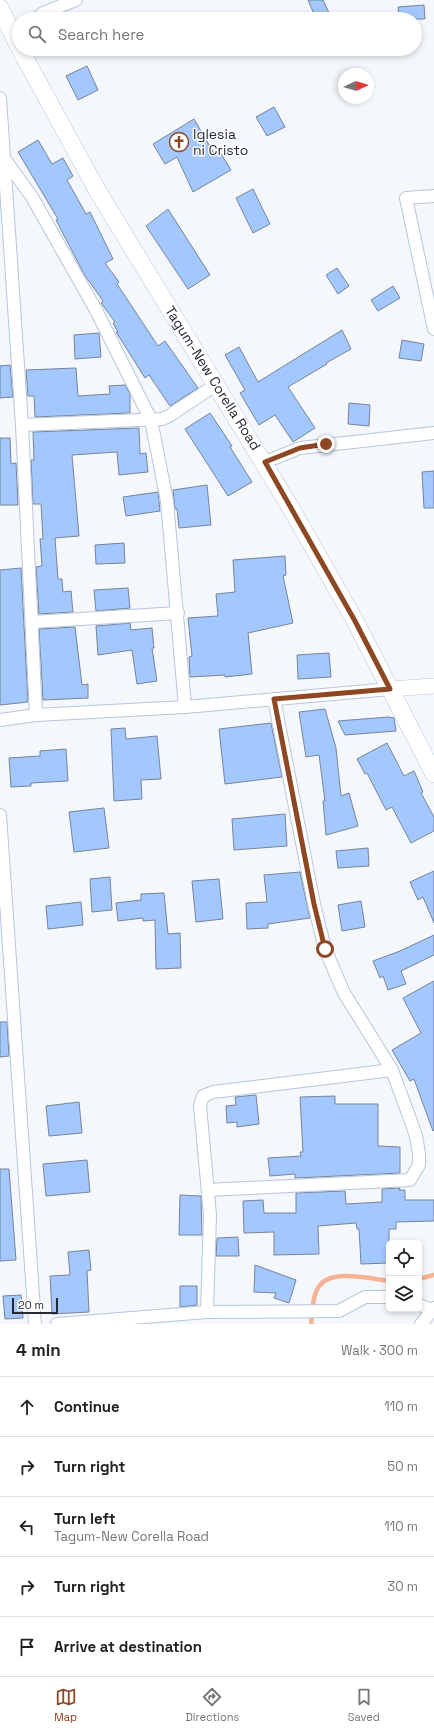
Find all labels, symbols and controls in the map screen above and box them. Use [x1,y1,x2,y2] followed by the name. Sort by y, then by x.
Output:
[12,12,422,56] search box
[26,23,48,45] icon: search
[58,25,144,44] text: Search here
[338,68,374,104] north arrow
[193,125,248,159] place label: Iglesia ni Cristo
[168,131,190,153] church icon: Iglesia ni Cristo
[161,302,265,454] street label: Tagum-New Corella Road
[317,435,335,453] route end
[316,940,334,958] route start
[386,1240,422,1312] map controls
[386,1240,422,1276] button: locate
[386,1276,422,1312] button: layers
[12,1296,58,1315] scale bar
[18,1298,44,1312] text: 20 m
[16,1339,61,1361] text: 4 min
[341,1342,418,1359] text: Walk · 300 m
[16,1396,38,1418] icon: ahead
[54,1397,120,1416] text: Continue
[384,1398,418,1415] text: 110 m
[16,1456,38,1478] icon: right
[54,1457,125,1476] text: Turn right
[387,1458,418,1475] text: 50 m
[54,1509,116,1528] text: Turn left
[16,1516,38,1538] icon: left
[384,1518,418,1535] text: 110 m
[54,1528,209,1545] text: Tagum-New Corella Road
[16,1576,38,1598] icon: right
[54,1577,125,1596] text: Turn right
[387,1578,418,1595] text: 30 m
[16,1636,38,1658] icon: arrive
[54,1637,202,1656] text: Arrive at destination
[54,1686,77,1724] tab: Map
[185,1686,239,1724] tab: Directions
[348,1686,380,1724] tab: Saved

